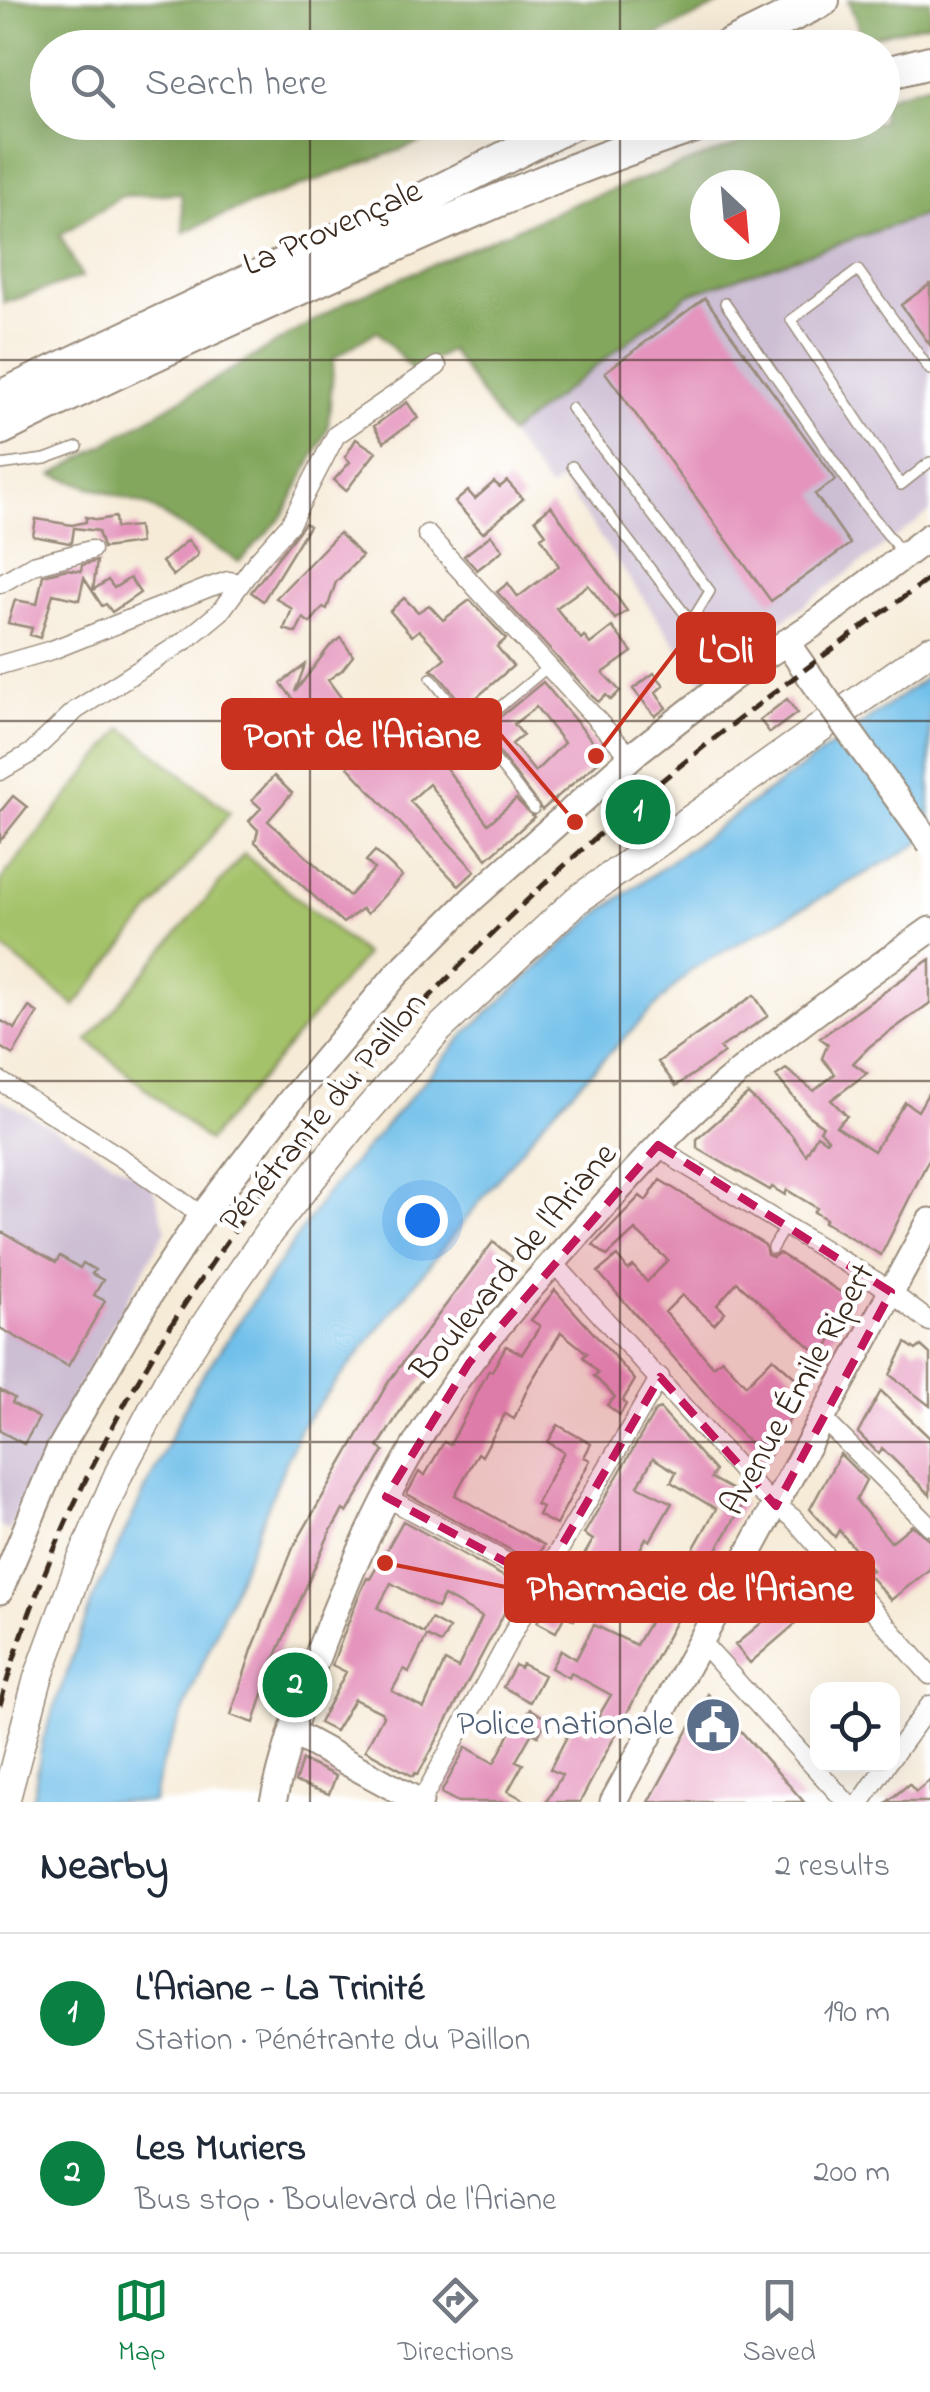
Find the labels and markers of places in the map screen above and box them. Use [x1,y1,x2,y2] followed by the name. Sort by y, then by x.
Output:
[678,614,774,682] callout: L'Oli
[223,700,500,768] callout: Pont de l'Ariane
[606,774,670,850] pin: 1
[506,1553,873,1621] callout: Pharmacie de l'Ariane
[262,1648,328,1722] pin: 2
[683,1695,743,1755] public building icon: Police nationale
[456,1700,674,1751] place label: Police nationale

